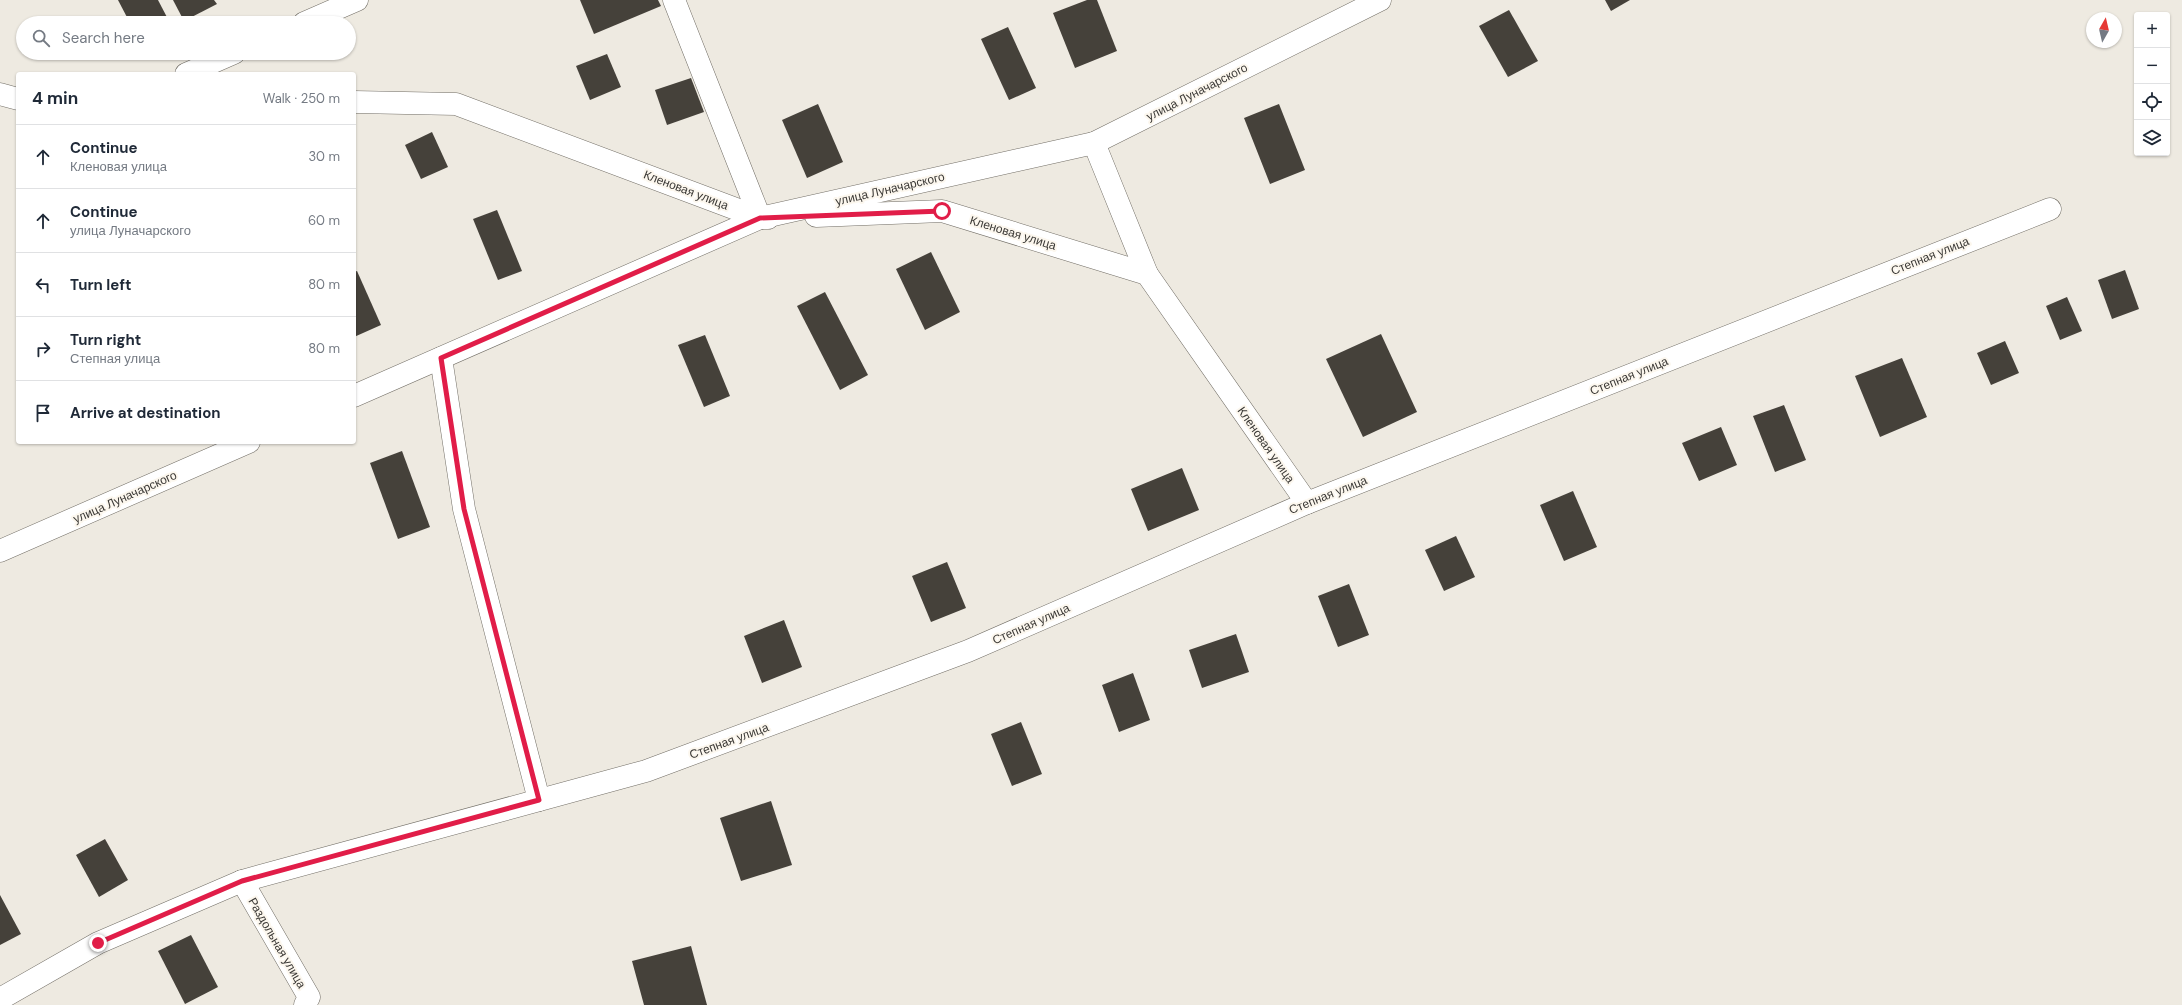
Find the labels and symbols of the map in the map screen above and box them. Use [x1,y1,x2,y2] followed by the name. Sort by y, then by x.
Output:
[2086,12,2122,48] north arrow
[1144,59,1251,124] street label: улица Луначарского
[641,166,731,214] street label: Кленовая улица
[834,169,947,209] street label: улица Луначарского
[933,202,951,220] route start
[968,212,1058,254] street label: Кленовая улица
[1888,233,1972,279] street label: Степная улица
[1587,353,1671,399] street label: Степная улица
[1234,404,1298,487] street label: Кленовая улица
[71,467,180,527] street label: улица Луначарского
[1286,472,1370,518] street label: Степная улица
[990,600,1073,648] street label: Степная улица
[687,719,771,763] street label: Степная улица
[245,895,310,991] street label: Раздольная улица
[89,934,107,952] route end

